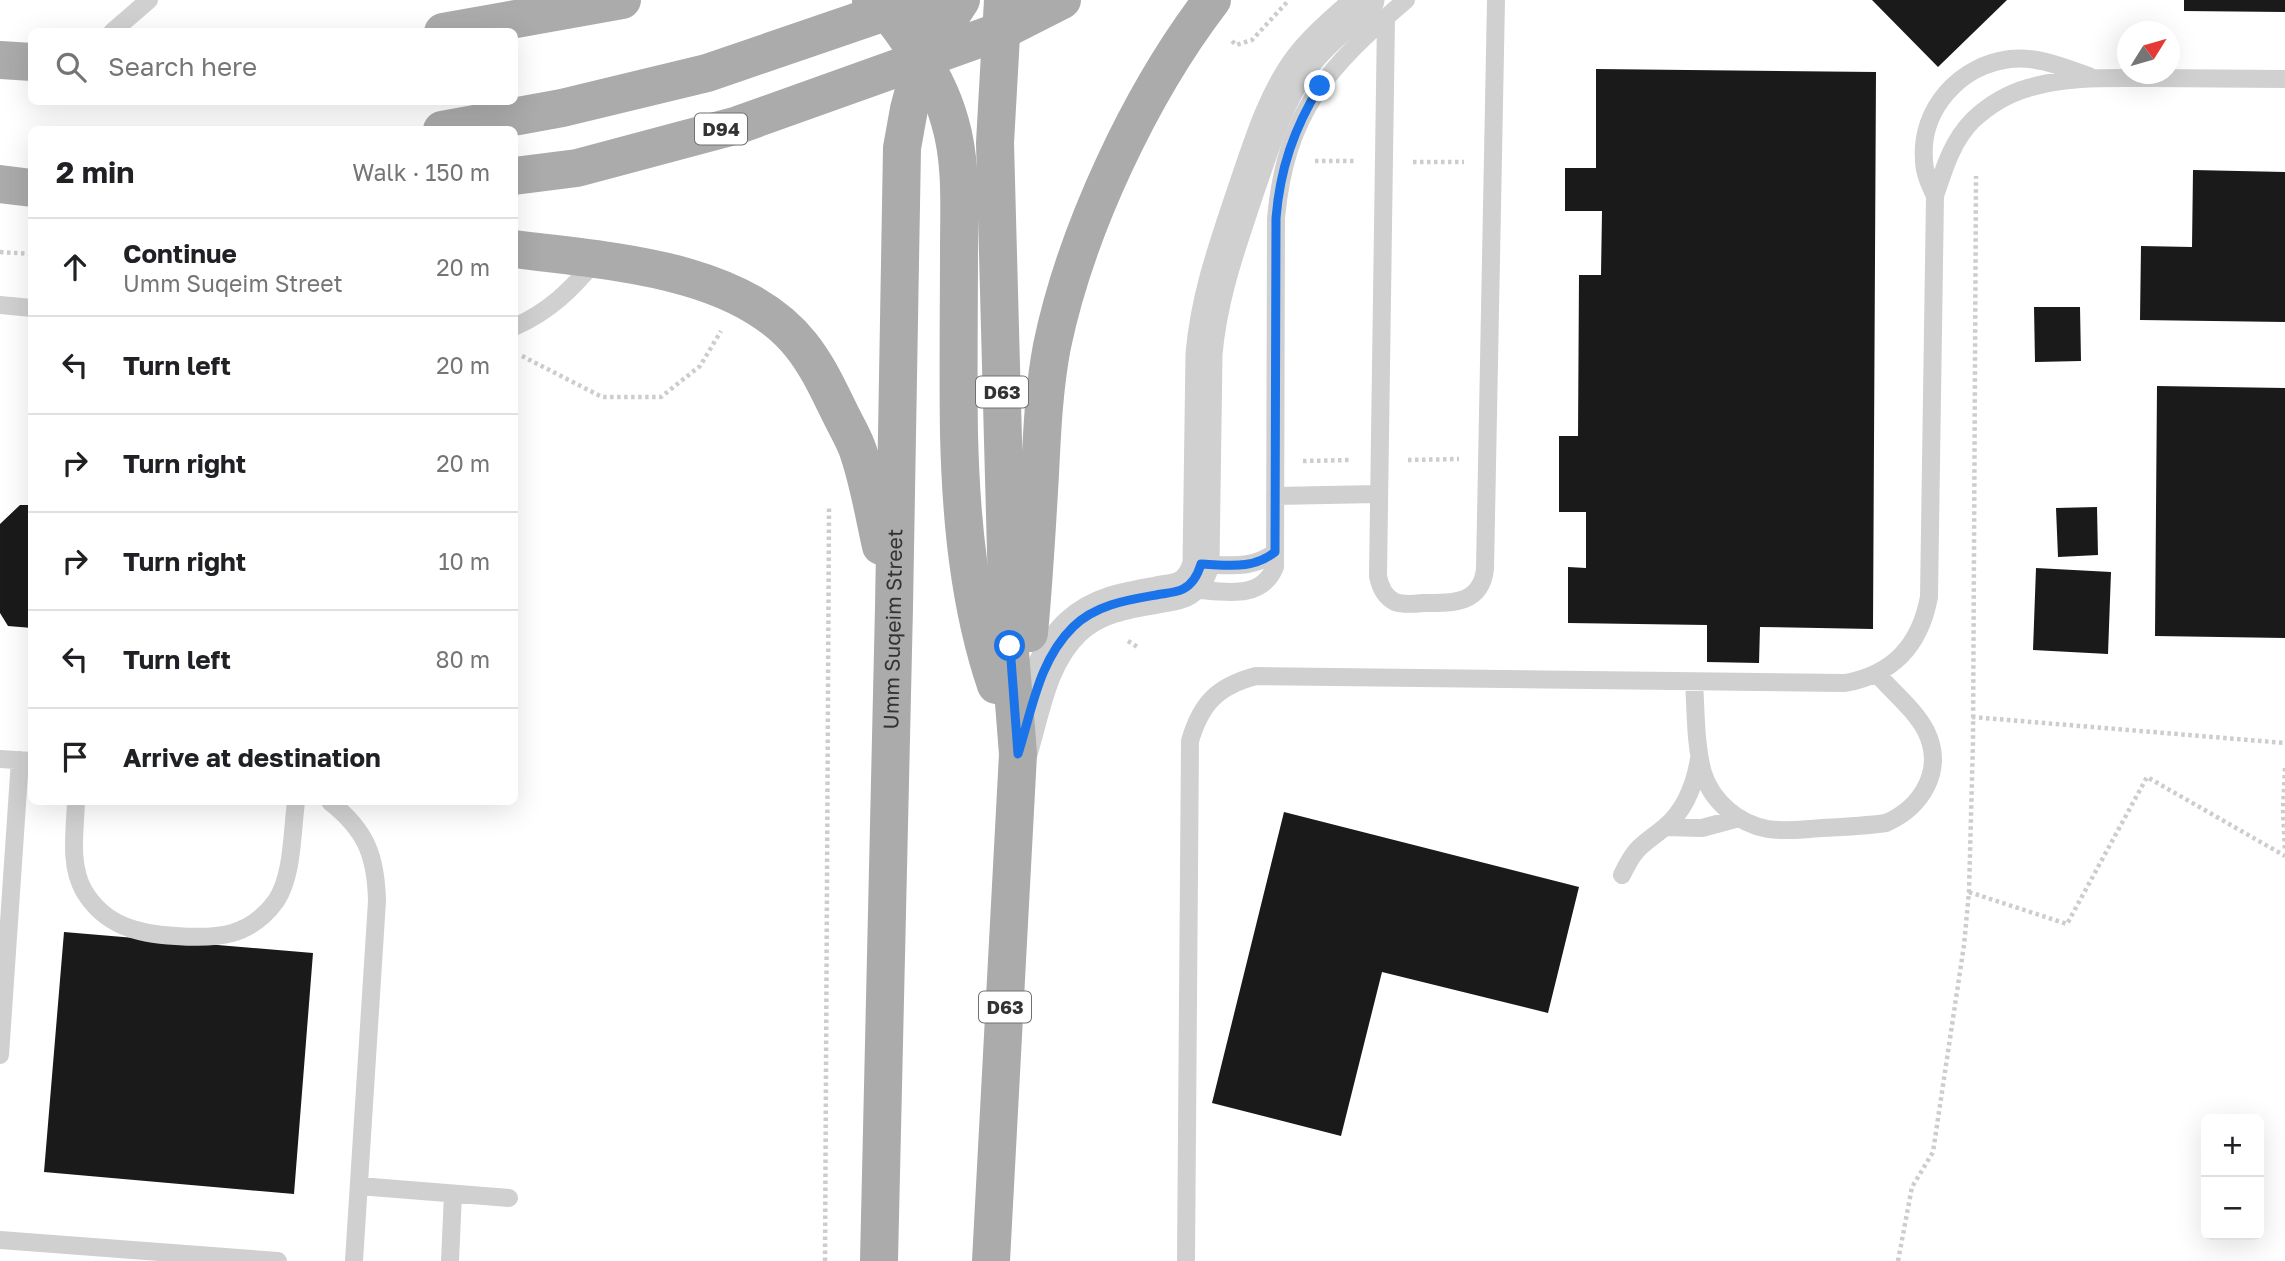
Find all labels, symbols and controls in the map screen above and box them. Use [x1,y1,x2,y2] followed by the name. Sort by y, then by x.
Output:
[2117,21,2180,84] north arrow
[28,28,518,105] search box
[52,48,90,86] icon: search
[108,51,257,82] text: Search here
[1304,70,1335,101] route end
[695,113,747,144] road number: D94
[56,154,134,190] text: 2 min
[352,158,490,186] text: Walk · 150 m
[123,238,237,269] text: Continue
[56,248,94,286] icon: ahead
[436,253,490,281] text: 20 m
[123,269,343,297] text: Umm Suqeim Street
[56,346,94,384] icon: left
[123,350,231,381] text: Turn left
[436,351,490,379] text: 20 m
[976,376,1028,408] road number: D63
[56,444,94,482] icon: right
[123,448,246,479] text: Turn right
[436,449,490,477] text: 20 m
[877,529,907,730] street label: Umm Suqeim Street
[56,542,94,580] icon: right
[123,546,246,577] text: Turn right
[438,547,490,575] text: 10 m
[994,630,1025,661] route start
[56,640,94,678] icon: left
[123,644,231,675] text: Turn left
[436,645,490,673] text: 80 m
[56,738,94,776] icon: arrive
[123,742,381,773] text: Arrive at destination
[979,992,1031,1023] road number: D63
[2201,1114,2264,1240] map controls
[2201,1114,2264,1177] button: +
[2201,1177,2264,1240] button: −

